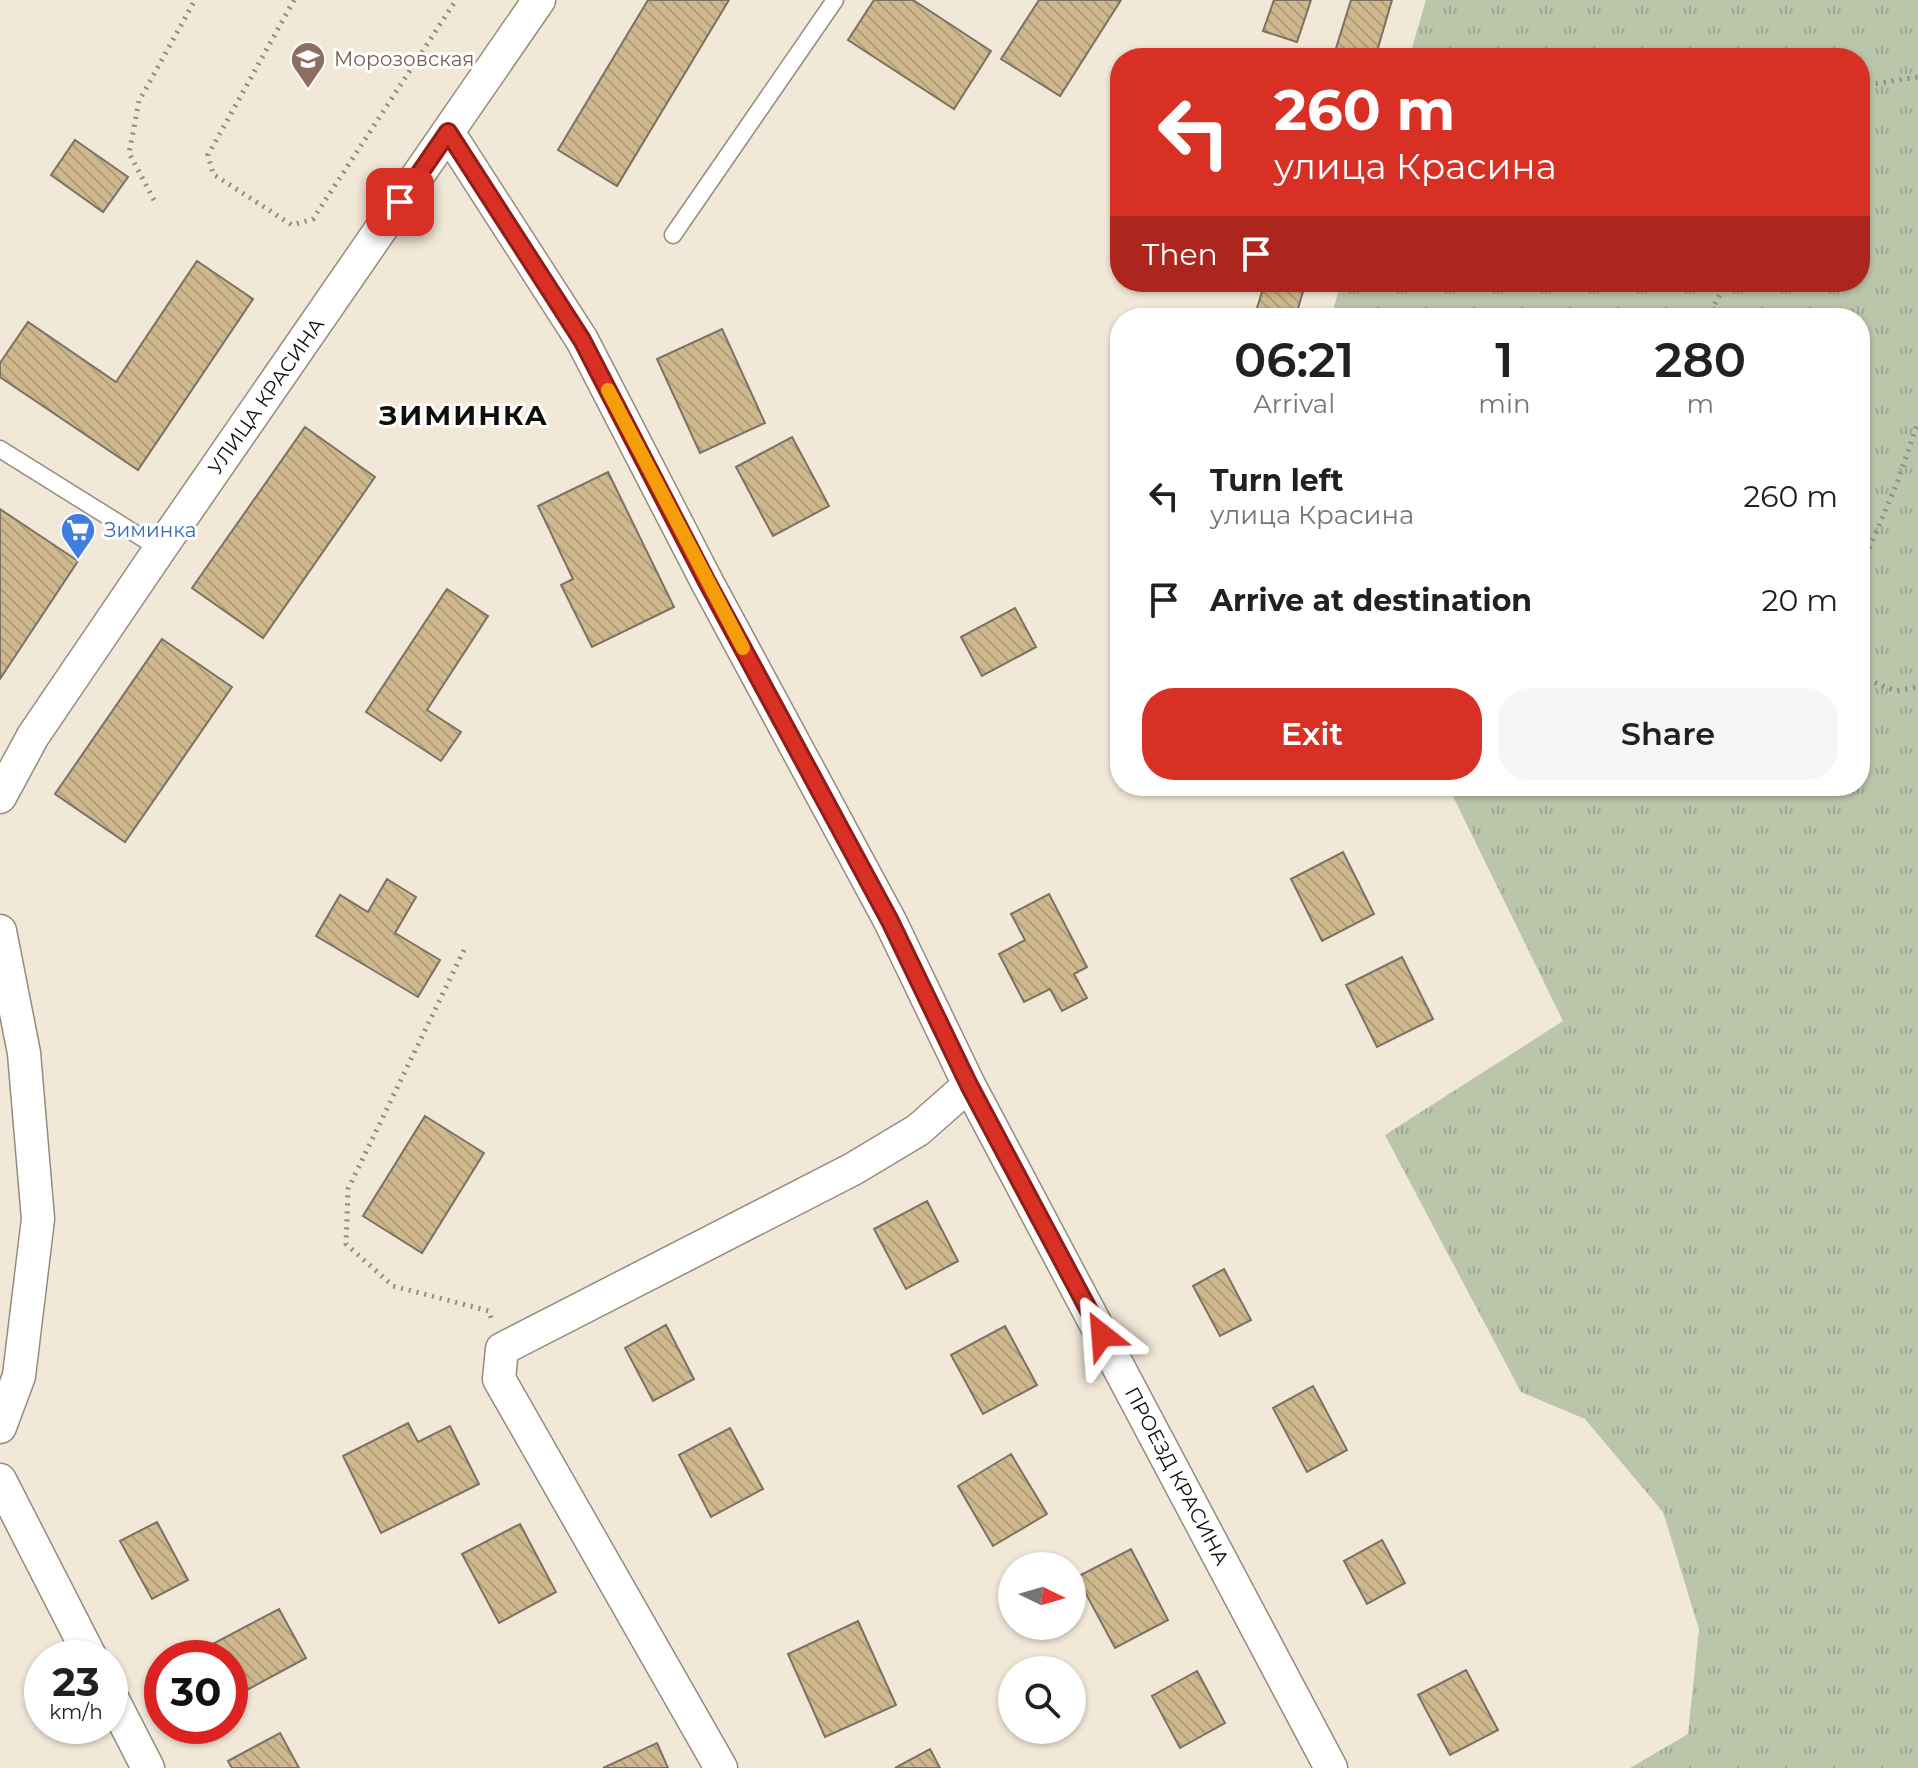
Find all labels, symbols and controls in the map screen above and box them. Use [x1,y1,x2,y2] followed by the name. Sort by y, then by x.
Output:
[289,40,327,90] school or university icon: Морозовская
[334,47,474,71] place label: Морозовская
[1274,76,1455,144] text: 260 m
[1142,80,1246,184] icon: left
[1274,144,1557,188] text: улица Красина
[366,168,434,236] pin
[378,180,422,224] icon: arrive
[1234,232,1278,276] icon: arrive
[1142,236,1218,273] text: Then
[203,313,329,479] street label: УЛИЦА КРАСИНА
[1234,331,1354,389] text: 06:21
[1495,331,1514,389] text: 1
[1654,331,1746,389] text: 280
[1253,388,1335,420] text: Arrival
[1478,388,1530,420] text: min
[1686,388,1714,420] text: m
[378,398,549,432] district label: ЗИМИНКА
[1210,462,1343,499] text: Turn left
[1142,474,1186,518] icon: left
[1743,478,1838,515] text: 260 m
[1210,499,1414,531] text: улица Красина
[59,511,97,561] supermarket icon: Зиминка
[104,518,196,542] place label: Зиминка
[1142,578,1186,622] icon: arrive
[1210,582,1532,619] text: Arrive at destination
[1761,582,1838,619] text: 20 m
[1142,688,1482,780] button: Exit
[1498,688,1838,780] button: Share
[1060,1293,1144,1377] position arrow
[1120,1383,1234,1569] street label: ПРОЕЗД КРАСИНА
[998,1552,1086,1640] north arrow
[998,1552,1086,1744] map controls
[144,1640,248,1744] speed limit sign: 30
[998,1656,1086,1744] button: search
[52,1657,100,1706] text: 23
[49,1700,103,1724] text: km/h

